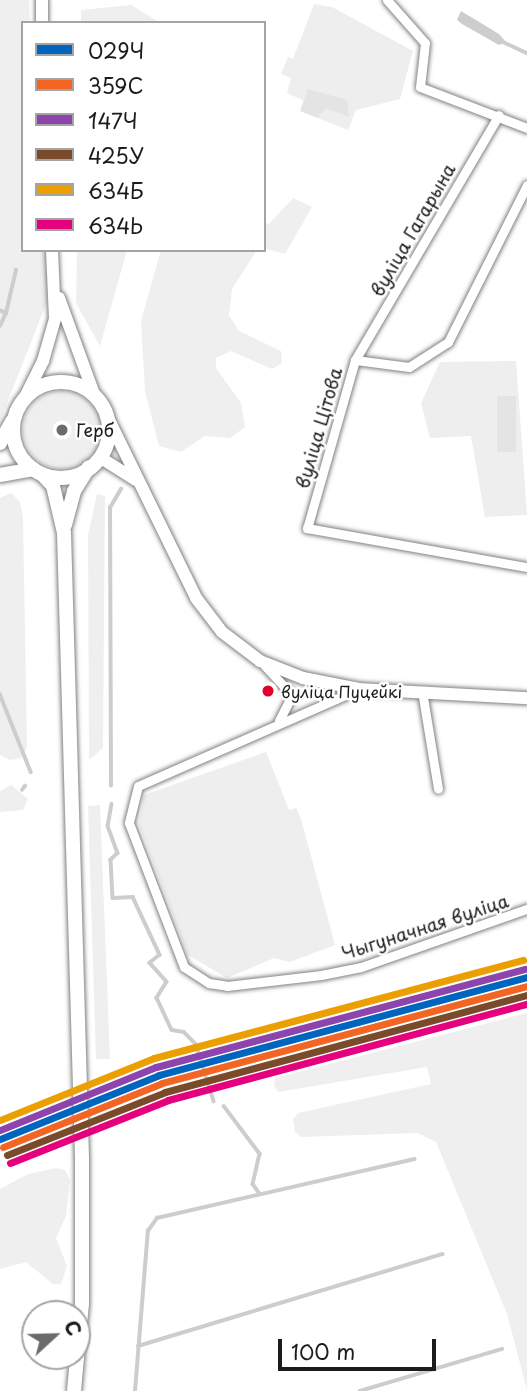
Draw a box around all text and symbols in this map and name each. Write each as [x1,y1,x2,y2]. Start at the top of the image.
legend [21,21,266,252]
text: 029Ч [88,34,144,66]
text: 359С [88,69,144,101]
text: 147Ч [88,104,138,136]
text: 425У [88,139,144,171]
street label: вуліца Гагарына [366,160,460,300]
text: 634Б [88,174,144,206]
text: 634Ь [88,209,143,241]
street label: вуліца Цітова [291,365,347,491]
place label: Герб [76,419,114,441]
marker: Герб [54,422,70,438]
place label: вуліца Пуцейкі [281,681,402,701]
marker: вуліца Пуцейкі [261,684,275,698]
street label: Чыгуначная вуліца [338,890,512,964]
north arrow [21,1300,91,1370]
text: С [58,1316,89,1340]
scale bar [282,1324,440,1368]
text: 100 m [291,1335,355,1367]

